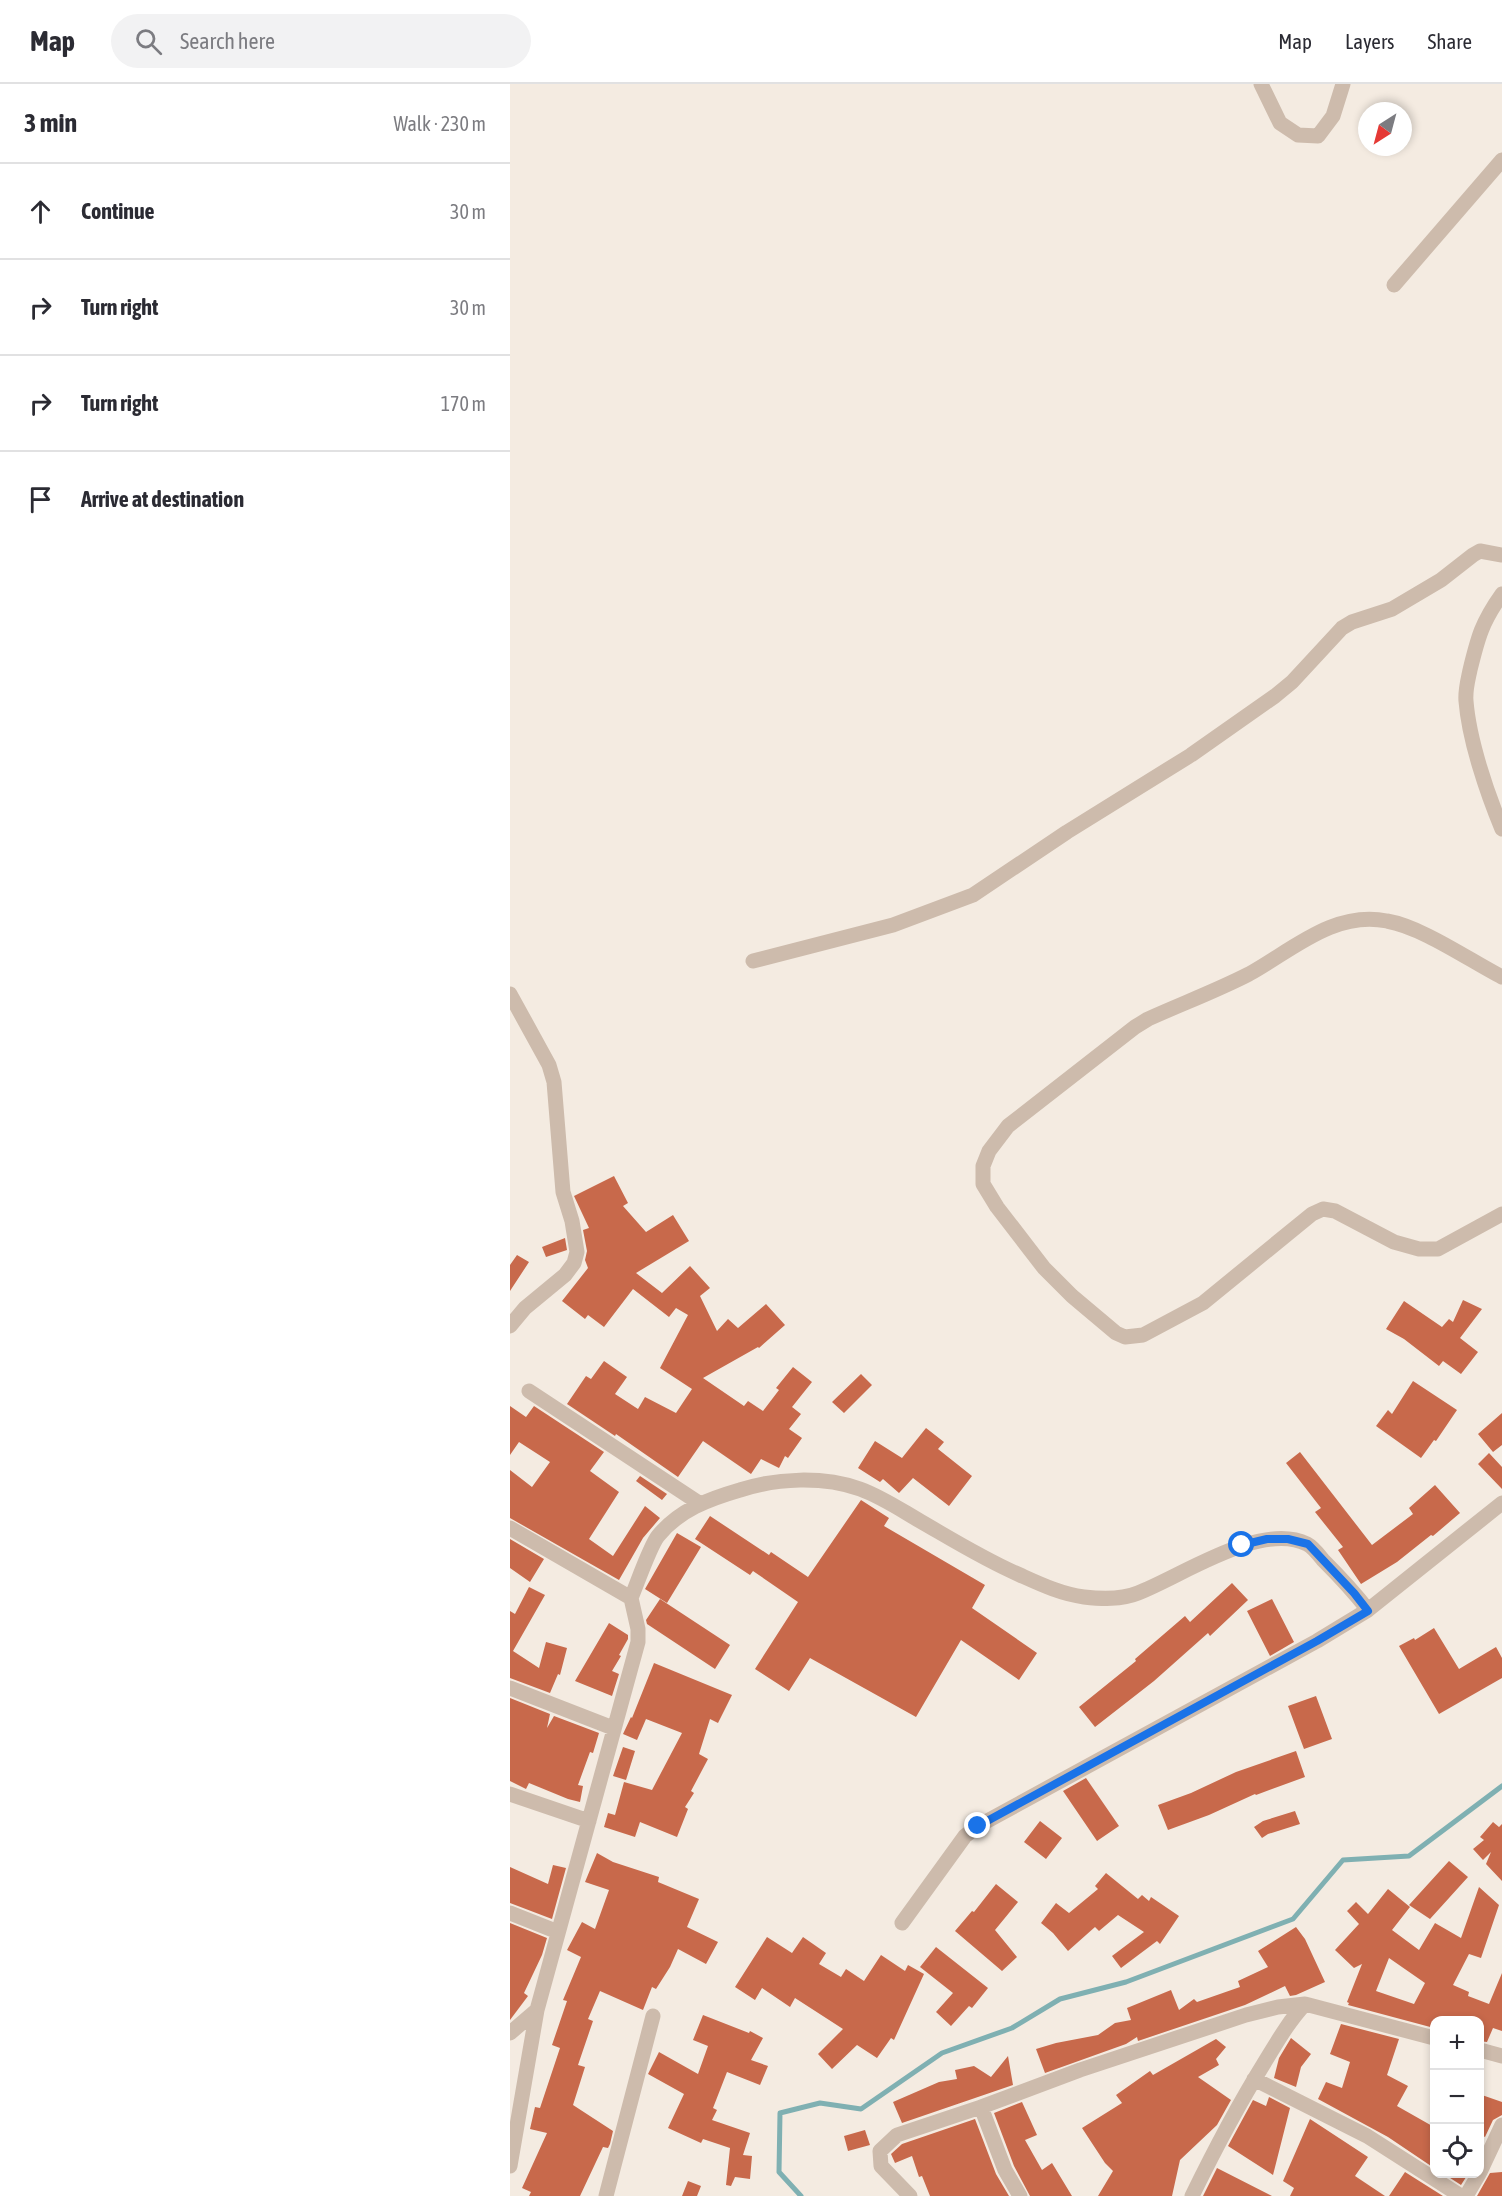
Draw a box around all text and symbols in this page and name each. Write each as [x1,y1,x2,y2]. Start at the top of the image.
search box [111,14,531,68]
text: Map [30,25,75,57]
icon: search [132,25,165,58]
text: Search here [180,28,275,54]
text: Map [1278,29,1312,53]
text: Layers [1345,29,1395,53]
text: Share [1428,29,1472,53]
north arrow [1358,102,1412,156]
text: 3 min [24,108,77,138]
text: Walk · 230 m [394,112,486,135]
icon: ahead [24,195,57,228]
text: Continue [81,198,155,224]
text: 30 m [450,200,486,223]
icon: right [24,291,57,324]
text: Turn right [81,294,158,320]
text: 30 m [450,296,486,319]
icon: right [24,387,57,420]
text: Turn right [81,390,158,416]
text: 170 m [441,392,486,415]
icon: arrive [24,483,57,516]
text: Arrive at destination [81,486,244,512]
route start [1228,1531,1254,1557]
route end [964,1812,990,1838]
map controls [1430,2016,1484,2178]
button: + [1430,2016,1484,2070]
button: − [1430,2070,1484,2124]
button: locate [1430,2124,1484,2178]

